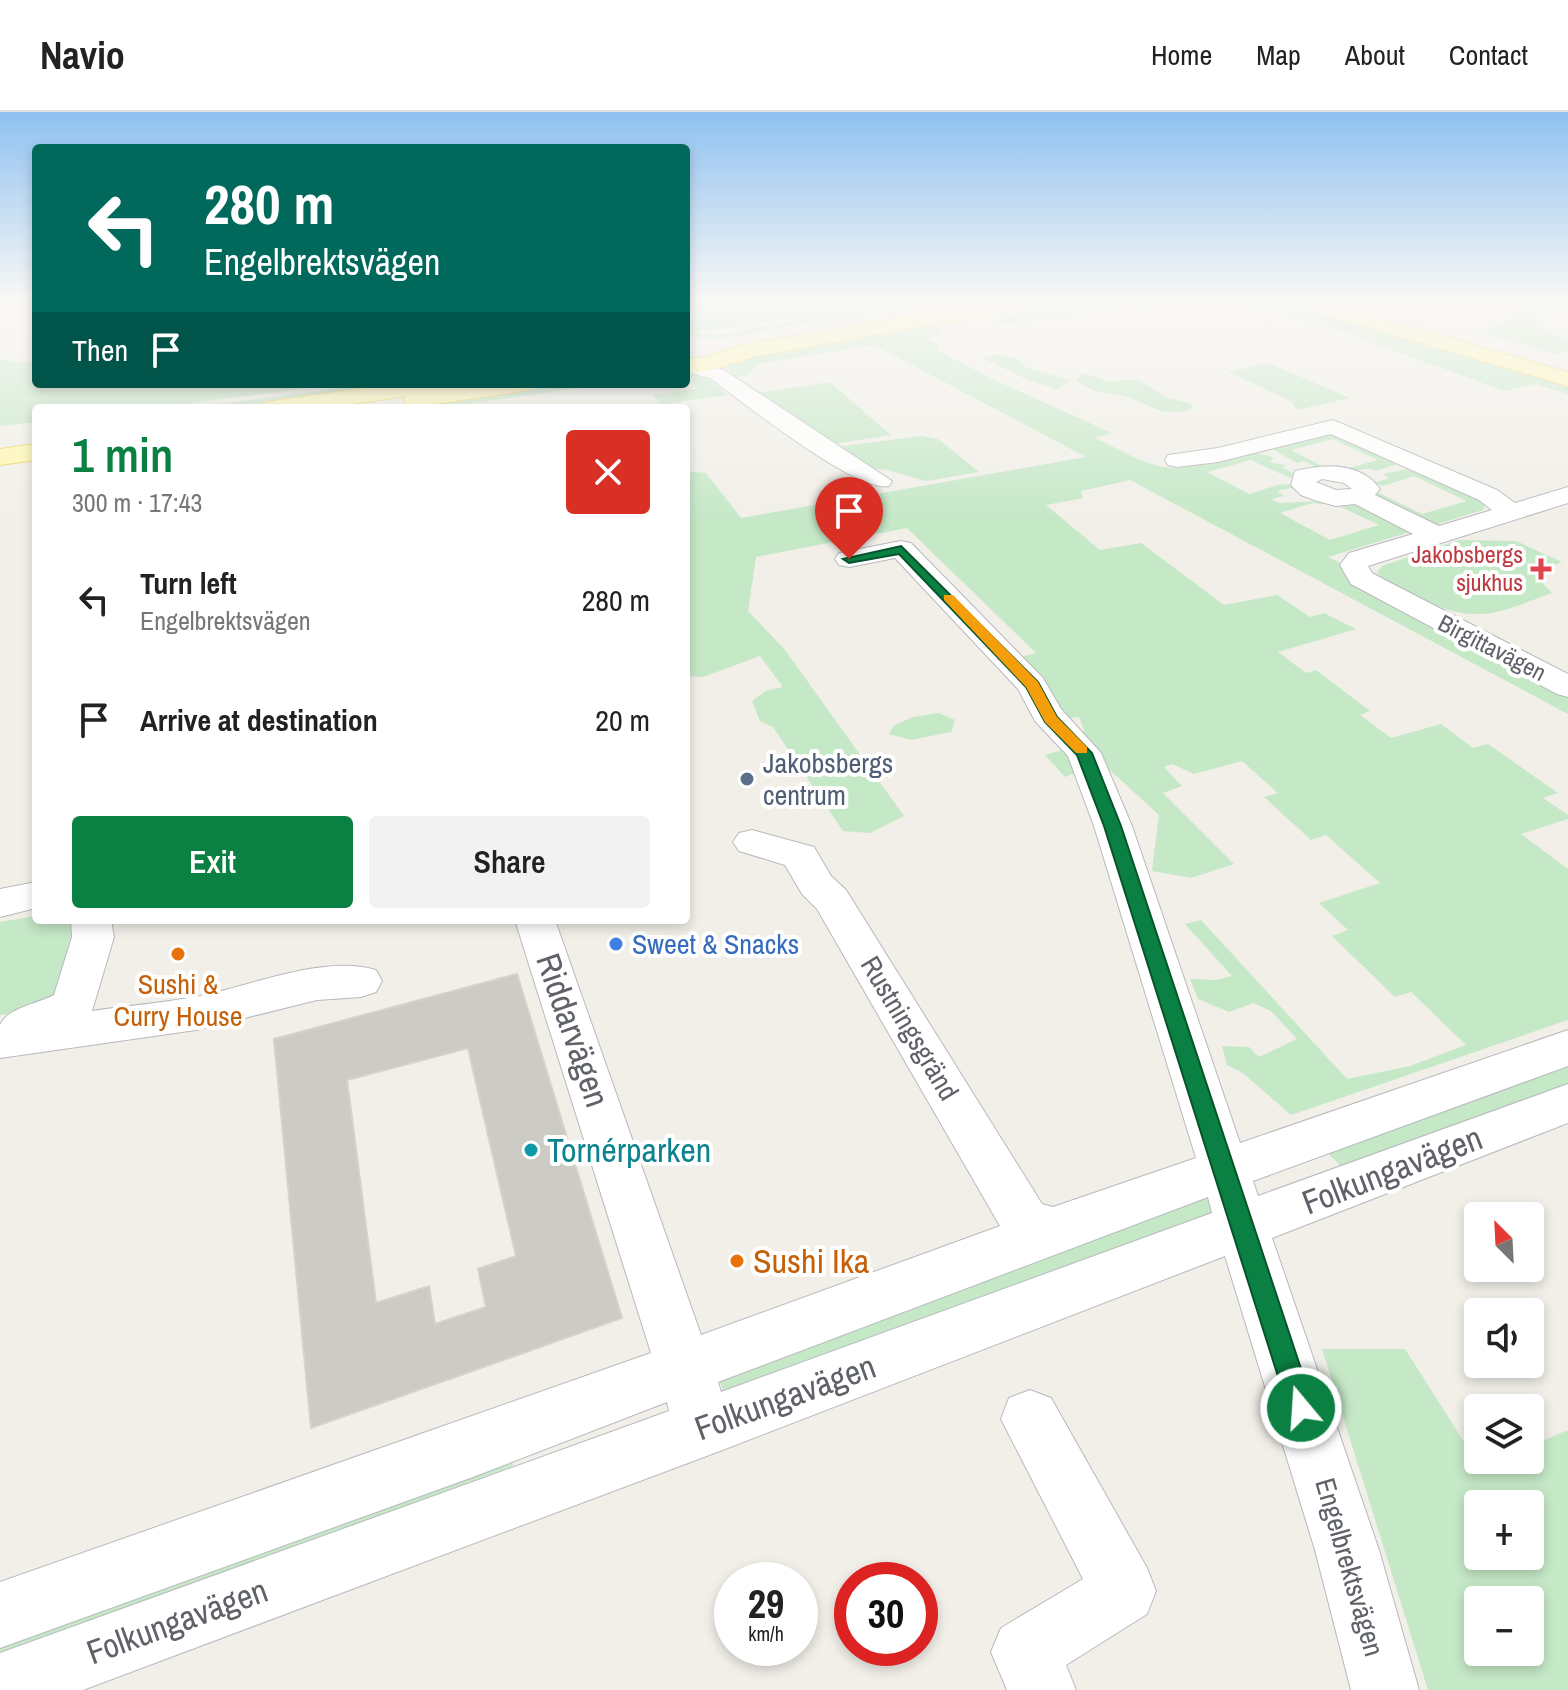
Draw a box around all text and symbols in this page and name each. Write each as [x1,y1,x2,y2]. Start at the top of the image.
text: Navio [40,30,125,81]
text: Home [1151,36,1212,74]
text: Map [1256,36,1301,74]
text: About [1345,36,1405,74]
text: Contact [1449,36,1528,74]
text: 280 m [204,166,334,241]
icon: left [72,176,176,280]
text: Engelbrektsvägen [204,238,440,286]
icon: arrive [144,328,188,372]
text: Then [72,330,128,370]
text: 1 min [72,422,173,487]
button: close [566,430,650,514]
pin [815,477,883,559]
text: 300 m · 17:43 [72,485,202,520]
icon: arrive [827,489,871,533]
place label: Jakobsbergs sjukhus [1411,538,1523,598]
marker: Jakobsbergs sjukhus [1530,558,1552,580]
text: Turn left [140,563,237,603]
icon: left [72,578,116,622]
text: 280 m [582,580,650,620]
text: Engelbrektsvägen [140,603,311,638]
street label: Birgittavägen [1433,606,1552,688]
icon: arrive [72,698,116,742]
text: Arrive at destination [140,700,378,740]
text: 20 m [595,700,650,740]
place label: Jakobsbergs centrum [763,744,893,814]
marker: Jakobsbergs centrum [738,770,756,788]
button: Exit [72,816,353,908]
button: Share [369,816,650,908]
place label: Sweet & Snacks [632,925,799,963]
marker: Sweet & Snacks [607,935,625,953]
marker: Sushi & Curry House [169,945,187,963]
street label: Riddarvägen [525,947,621,1113]
street label: Rustningsgränd [852,949,968,1107]
place label: Sushi & Curry House [114,965,242,1035]
street label: Folkungavägen [1295,1115,1489,1225]
place label: Tornérparken [547,1127,711,1173]
marker: Tornérparken [522,1141,540,1159]
north arrow [1464,1202,1544,1282]
map controls [1464,1202,1544,1666]
place label: Sushi Ika [753,1238,870,1284]
marker: Sushi Ika [728,1252,746,1270]
button: sound [1464,1298,1544,1378]
street label: Folkungavägen [688,1343,882,1451]
position arrow [1259,1366,1343,1450]
button: layers [1464,1394,1544,1474]
street label: Engelbrektsvägen [1306,1473,1394,1661]
button: + [1464,1490,1544,1570]
speed limit sign: 30 [834,1562,938,1666]
street label: Folkungavägen [80,1567,274,1675]
text: 29 [748,1577,784,1630]
button: − [1464,1586,1544,1666]
text: km/h [748,1620,784,1647]

